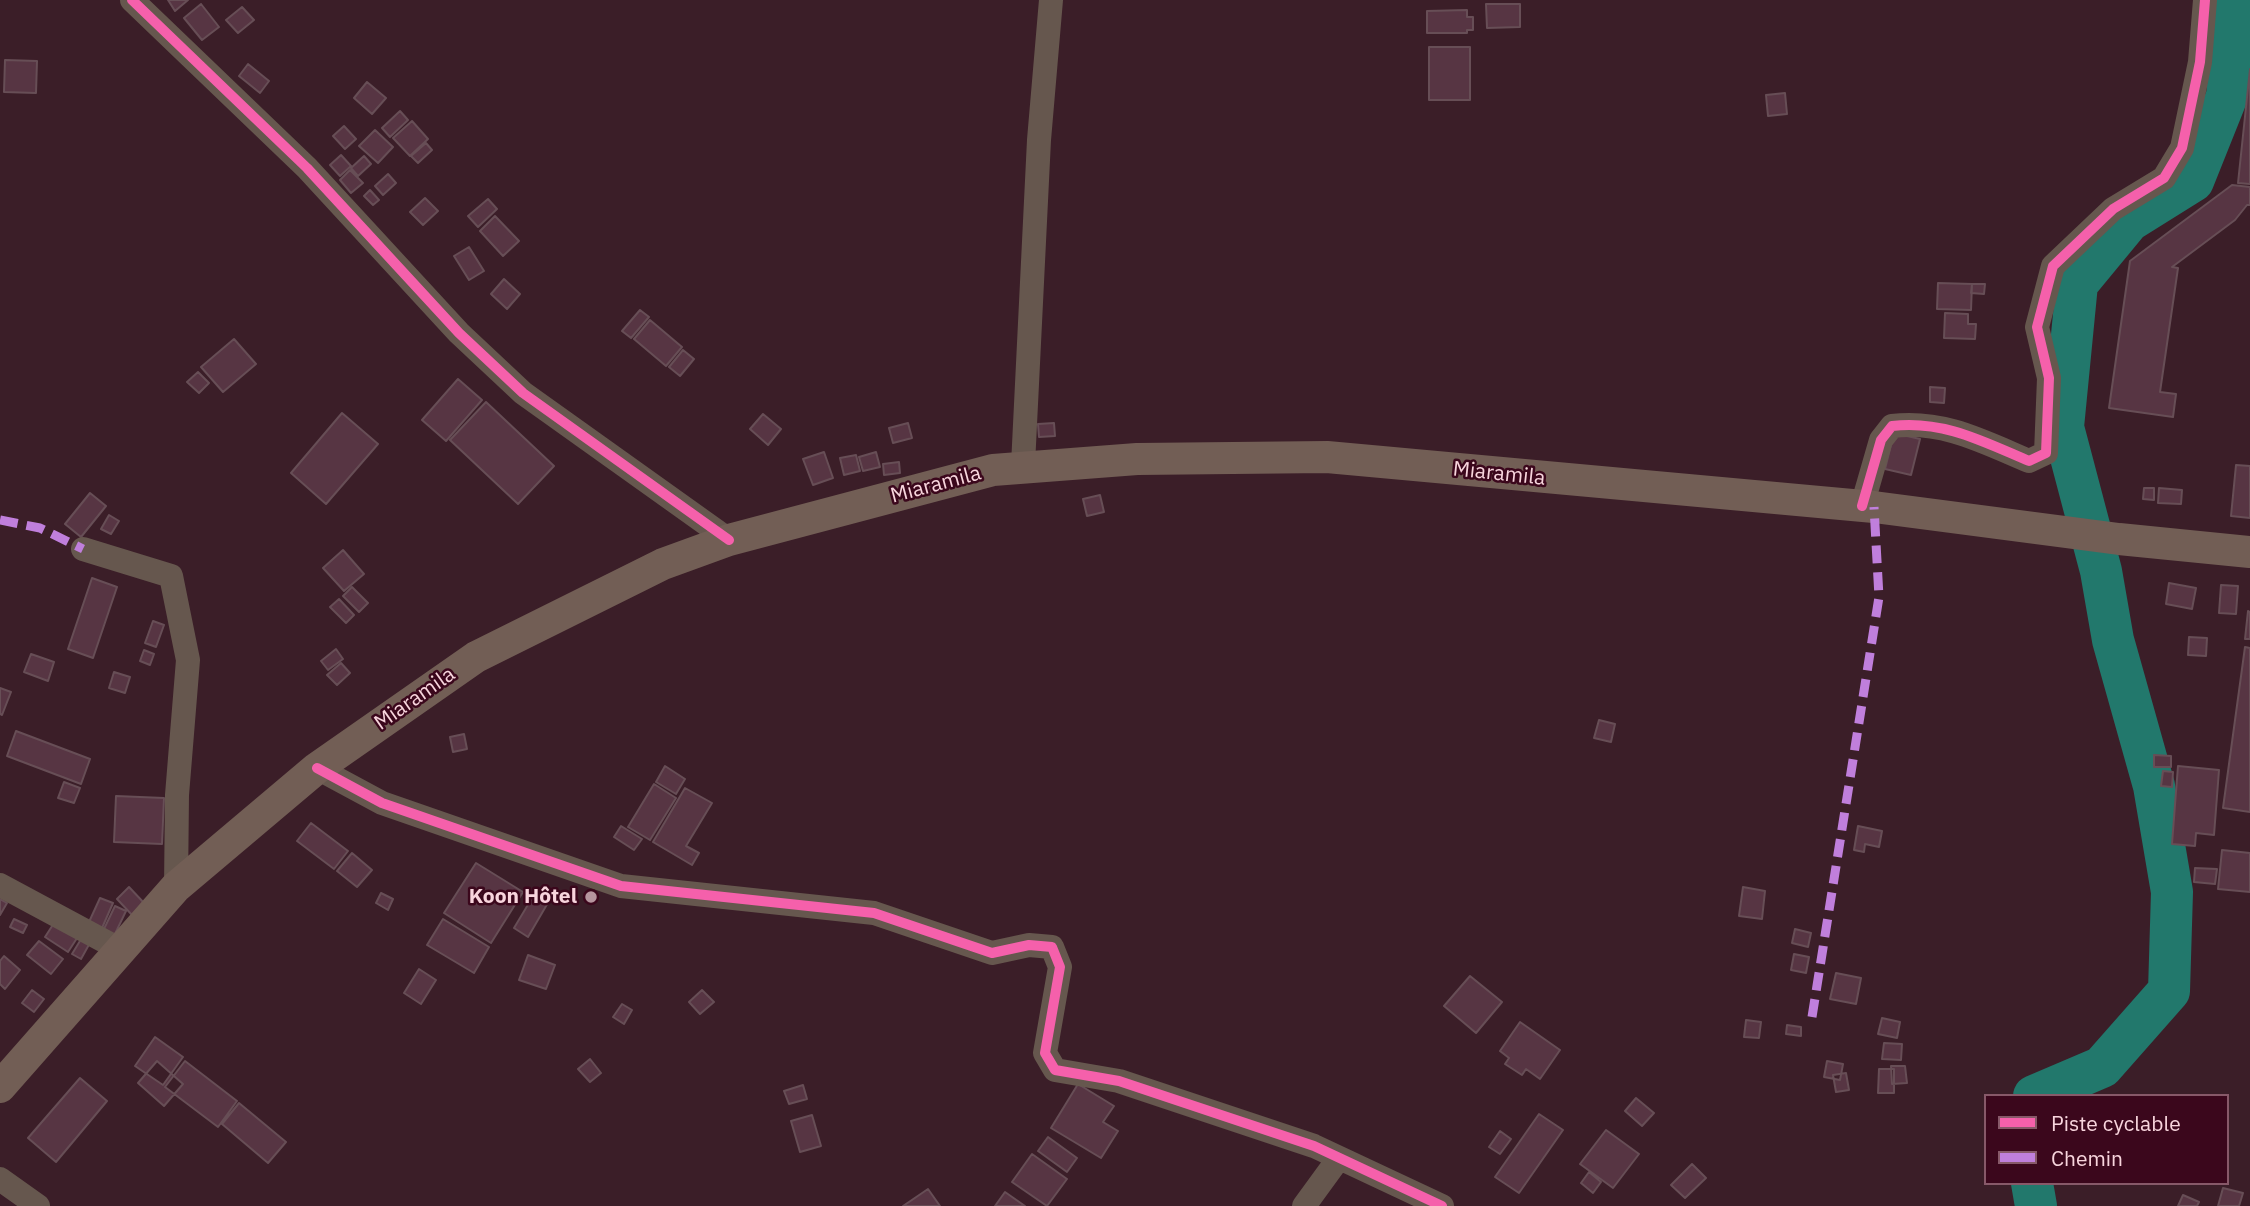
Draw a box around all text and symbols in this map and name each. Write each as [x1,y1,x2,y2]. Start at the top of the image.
street label: Miaramila [1452,457,1546,491]
street label: Miaramila [888,461,984,509]
street label: Miaramila [370,662,460,736]
place label: Koon Hôtel [469,884,577,910]
marker: Koon Hôtel [583,889,599,905]
legend [1984,1094,2229,1185]
text: Piste cyclable [2051,1109,2181,1137]
text: Chemin [2051,1144,2123,1172]

